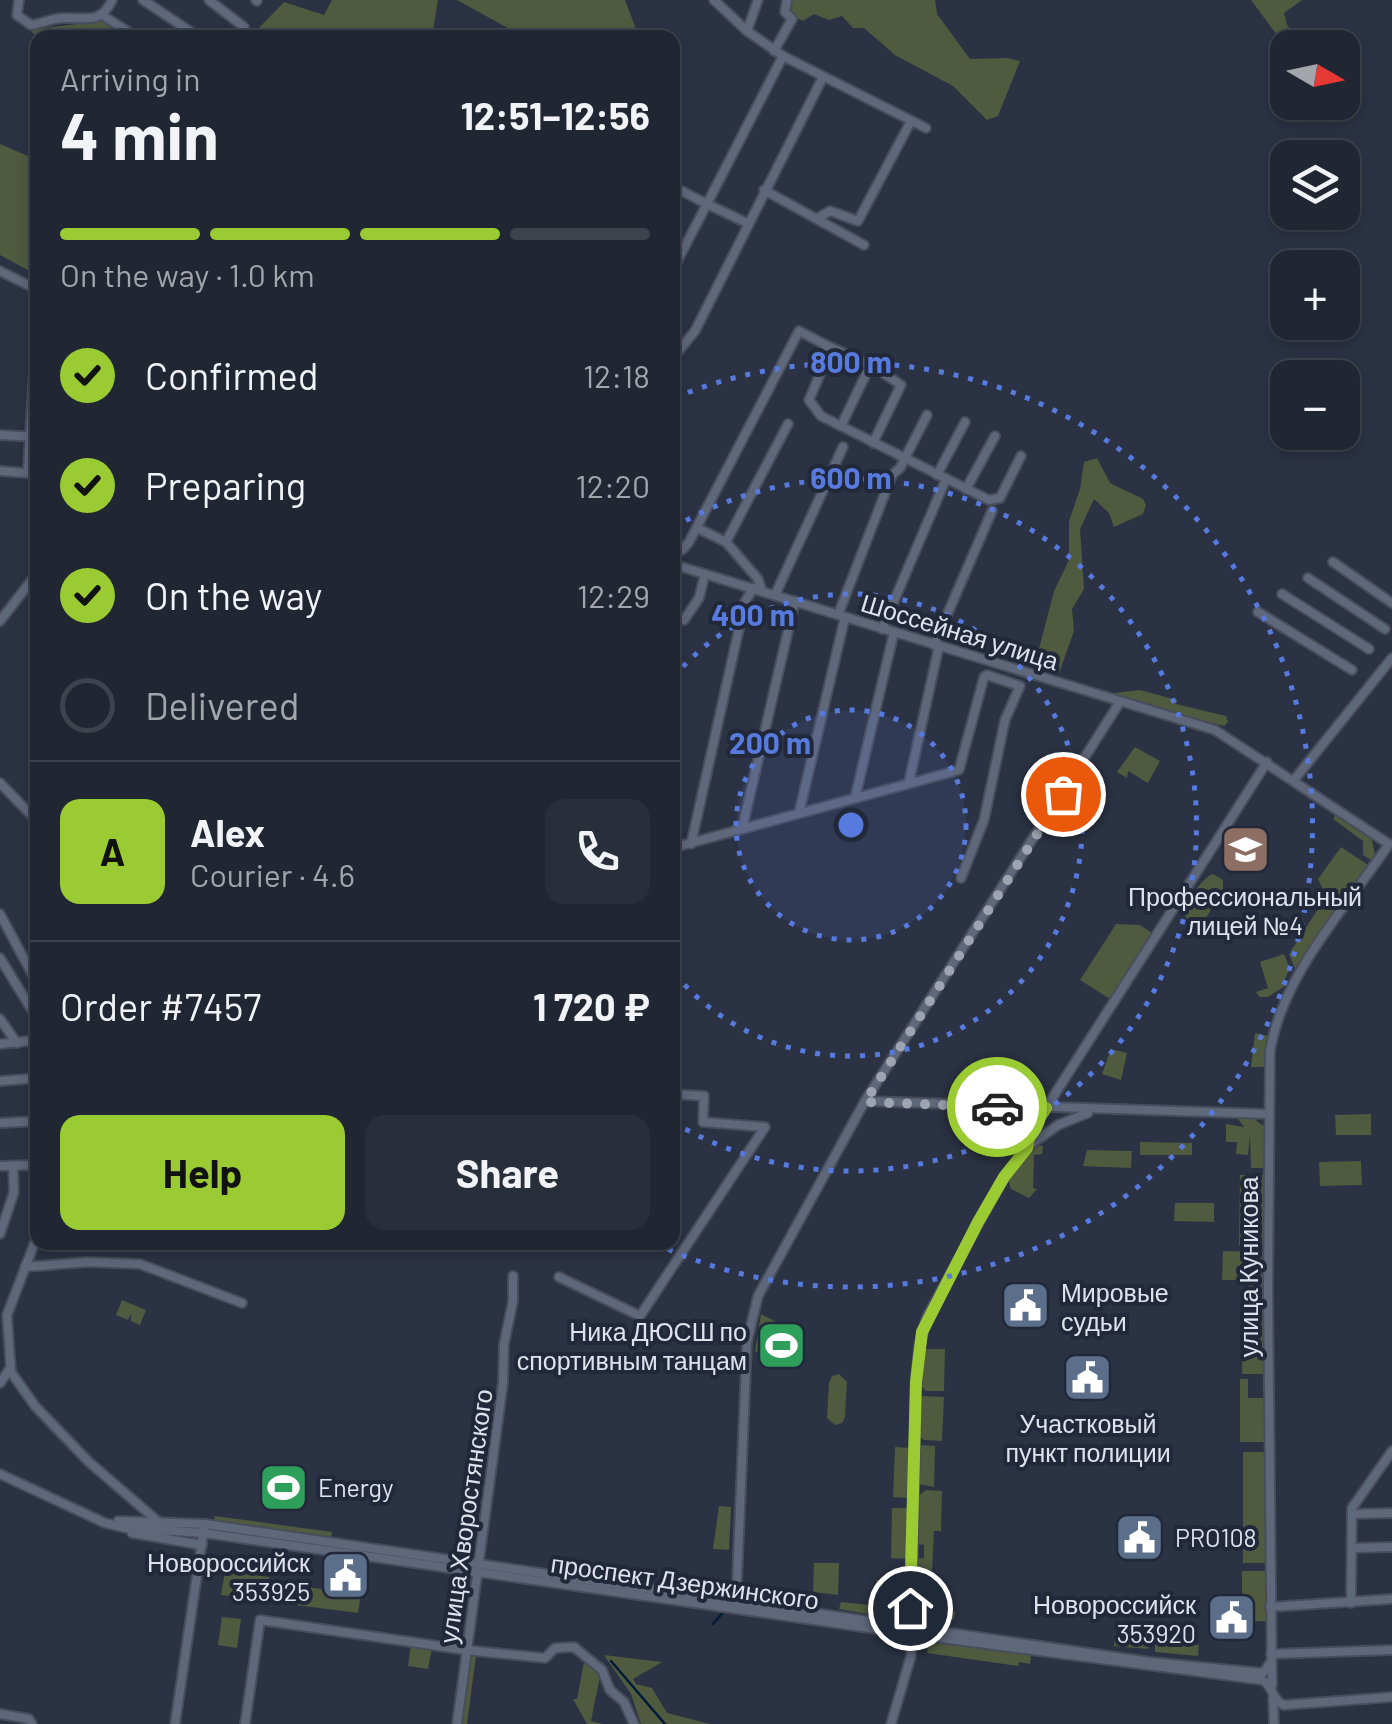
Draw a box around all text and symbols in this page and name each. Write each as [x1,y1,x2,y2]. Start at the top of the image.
north arrow [1270,30,1360,120]
map controls [1270,30,1360,450]
text: Arriving in [60,59,200,97]
text: 12:51–12:56 [460,92,650,138]
text: 4 min [60,95,219,173]
button: layers [1270,140,1360,230]
button: + [1270,250,1360,340]
text: On the way · 1.0 km [60,255,315,293]
text: 800 m [810,343,892,379]
icon: check [60,348,115,403]
text: Confirmed [145,352,318,398]
text: 12:18 [583,356,650,394]
button: − [1270,360,1360,450]
icon: check [60,458,115,513]
text: 600 m [810,459,892,495]
text: Preparing [145,462,306,508]
text: 12:20 [576,466,650,504]
icon: check [60,568,115,623]
text: On the way [145,572,322,618]
text: 12:29 [577,576,650,614]
street label: Шоссейная улица [858,587,1062,675]
text: 400 m [711,596,795,632]
text: Delivered [145,682,299,728]
text: 200 m [729,724,811,760]
pin [1021,752,1106,837]
icon: bag [1036,767,1091,822]
button: phone [545,799,650,904]
centre of rings [833,807,869,843]
text: Alex [190,809,265,855]
school or university icon: Профессиональный лицей №4 [1219,824,1271,876]
text: A [100,828,125,874]
text: Courier · 4.6 [190,855,355,893]
place label: Профессиональный лицей №4 [1128,881,1362,940]
text: Order #7457 [60,983,261,1029]
text: 1 720 ₽ [533,983,650,1029]
courier [947,1057,1047,1157]
icon: car [970,1080,1025,1135]
button: Help [60,1115,345,1230]
button: Share [365,1115,650,1230]
street label: улица Куникова [1233,1177,1263,1357]
place label: Мировые судьи [1061,1277,1169,1336]
public building icon: Мировые судьи [1000,1280,1052,1332]
place label: Ника ДЮСШ по спортивным танцам [517,1316,747,1375]
sports icon: Ника ДЮСШ по спортивным танцам [756,1319,808,1371]
public building icon: Участковый пункт полиции [1062,1351,1114,1403]
street label: улица Хворостянского [432,1387,498,1645]
place label: Участковый пункт полиции [1005,1408,1171,1467]
sports icon: Energy [257,1461,309,1513]
place label: Energy [318,1472,393,1502]
public building icon: PRO108 [1114,1511,1166,1563]
place label: PRO108 [1175,1522,1257,1552]
place label: Новороссийск 353925 [147,1547,311,1606]
street label: проспект Дзержинского [549,1547,821,1615]
public building icon: Новороссийск 353925 [319,1550,371,1602]
pin [868,1566,953,1651]
icon: home [883,1581,938,1636]
place label: Новороссийск 353920 [1033,1589,1197,1648]
public building icon: Новороссийск 353920 [1205,1592,1257,1644]

